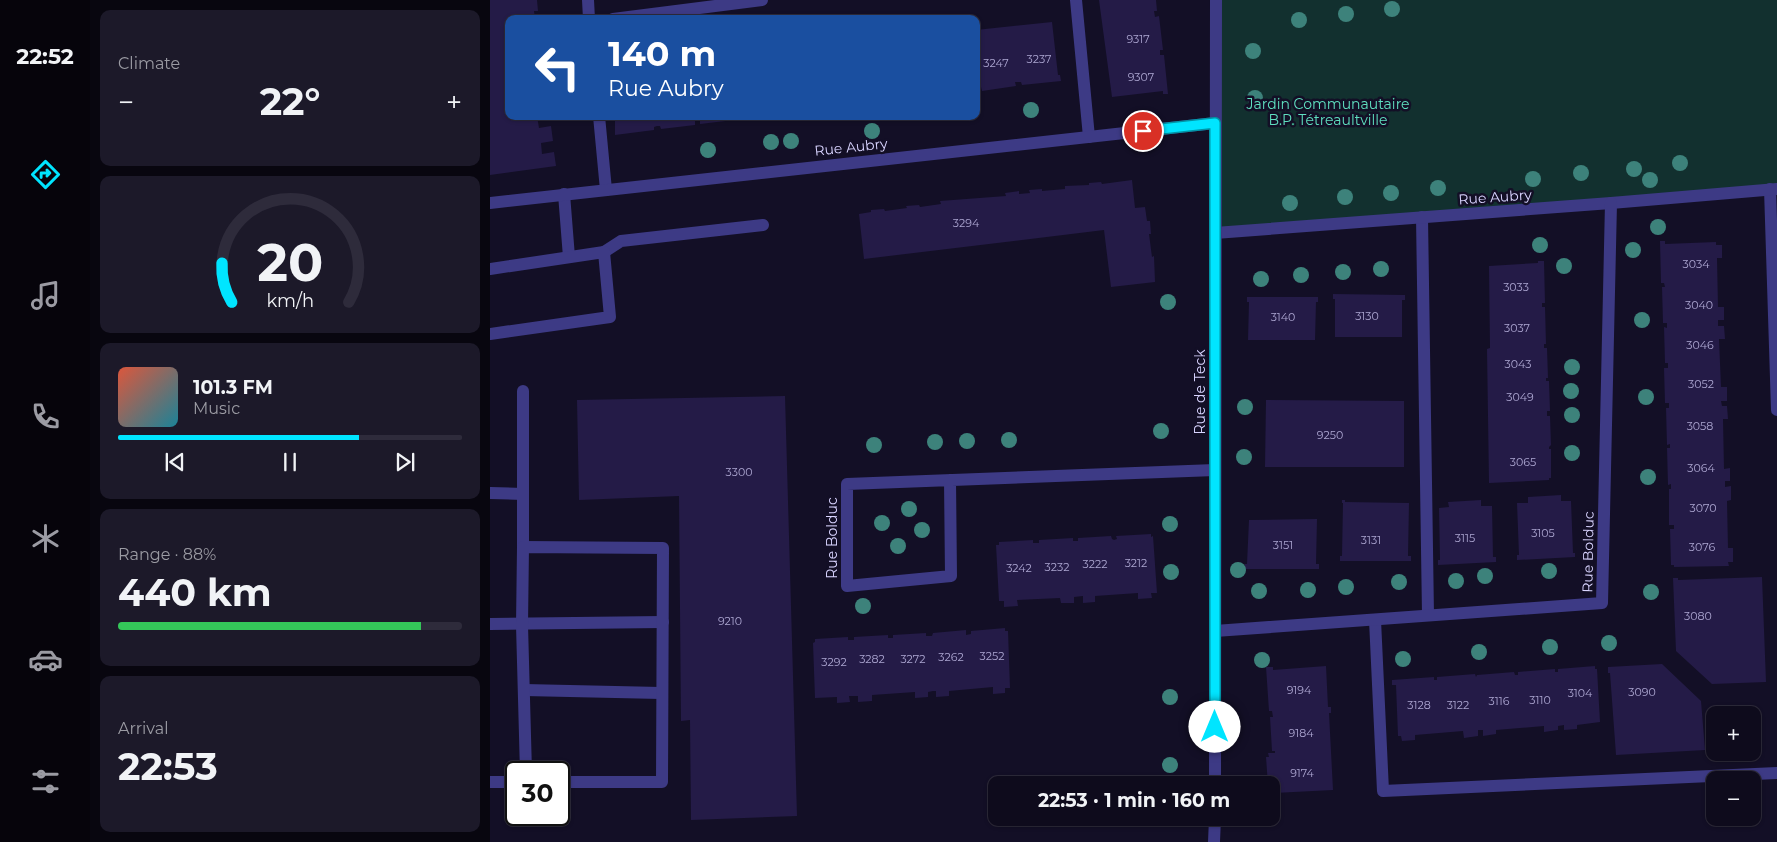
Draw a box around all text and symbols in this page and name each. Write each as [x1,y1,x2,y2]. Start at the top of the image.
text: 140 m [608,32,716,75]
house number: 9317 [1126,32,1150,46]
icon: left [525,35,590,100]
text: 22:52 [16,43,74,70]
house number: 3237 [1027,52,1051,66]
text: Climate [118,54,180,73]
house number: 3247 [983,56,1009,70]
house number: 9307 [1128,70,1154,84]
text: Rue Aubry [608,75,724,102]
text: 22° [260,78,320,125]
text: − [118,85,134,119]
text: + [446,85,462,119]
park label: Jardin Communautaire B.P. Tétreaultville [1245,95,1410,129]
pin [1122,110,1164,152]
icon: arrive [1129,117,1157,145]
street label: Rue Aubry [813,134,889,160]
icon: directions [28,157,63,192]
street label: Rue Aubry [1458,185,1533,209]
house number: 3294 [953,216,980,230]
text: 20 [257,231,323,294]
house number: 3034 [1683,257,1710,271]
icon: music [28,278,63,313]
house number: 3033 [1503,280,1529,294]
text: km/h [266,290,314,311]
house number: 3040 [1685,298,1713,312]
house number: 3130 [1355,309,1379,323]
house number: 3140 [1271,310,1295,324]
house number: 3037 [1504,321,1530,335]
house number: 3046 [1686,338,1714,352]
street label: Rue de Teck [1191,349,1209,435]
house number: 3043 [1505,357,1531,371]
text: 101.3 FM [193,376,273,399]
house number: 3052 [1688,377,1714,391]
house number: 3049 [1506,390,1534,404]
icon: phone [28,399,63,434]
text: Music [193,399,240,418]
house number: 3058 [1687,419,1713,433]
house number: 9250 [1317,428,1343,442]
icon: previous [161,448,189,476]
icon: pause [276,448,304,476]
icon: next [391,448,419,476]
house number: 3065 [1510,455,1536,469]
house number: 3064 [1687,461,1715,475]
house number: 3300 [726,465,752,479]
street label: Rue Bolduc [823,497,841,579]
house number: 3070 [1690,501,1716,515]
street label: Rue Bolduc [1578,511,1598,593]
icon: climate [28,521,63,556]
house number: 3105 [1531,526,1555,540]
house number: 3115 [1455,531,1475,545]
house number: 3131 [1361,533,1381,547]
house number: 3151 [1273,538,1293,552]
house number: 3076 [1689,540,1715,554]
text: Range · 88% [118,545,216,564]
house number: 3212 [1125,556,1147,570]
house number: 3222 [1083,557,1107,571]
house number: 3232 [1045,560,1069,574]
house number: 3242 [1006,561,1032,575]
text: 440 km [118,569,272,616]
house number: 3080 [1684,609,1712,623]
house number: 9210 [718,614,742,628]
icon: car [28,642,63,677]
house number: 3252 [980,649,1004,663]
house number: 3262 [938,650,964,664]
house number: 3282 [859,652,885,666]
house number: 3272 [900,652,926,666]
house number: 3292 [821,655,847,669]
house number: 9194 [1287,683,1312,697]
house number: 3090 [1628,685,1656,699]
house number: 3104 [1568,686,1593,700]
house number: 3110 [1529,693,1551,707]
house number: 3116 [1489,694,1510,708]
house number: 3128 [1407,698,1431,712]
house number: 3122 [1447,698,1469,712]
position arrow [1188,700,1240,752]
map controls [1706,706,1761,826]
button: + [1706,706,1761,761]
text: Arrival [118,719,168,738]
house number: 9184 [1289,726,1314,740]
text: 22:53 [118,743,218,790]
speed limit sign: 30 [505,761,570,826]
icon: filters [28,764,63,799]
house number: 9174 [1290,766,1315,780]
button: − [1706,771,1761,826]
text: 22:53 · 1 min · 160 m [1038,789,1230,812]

